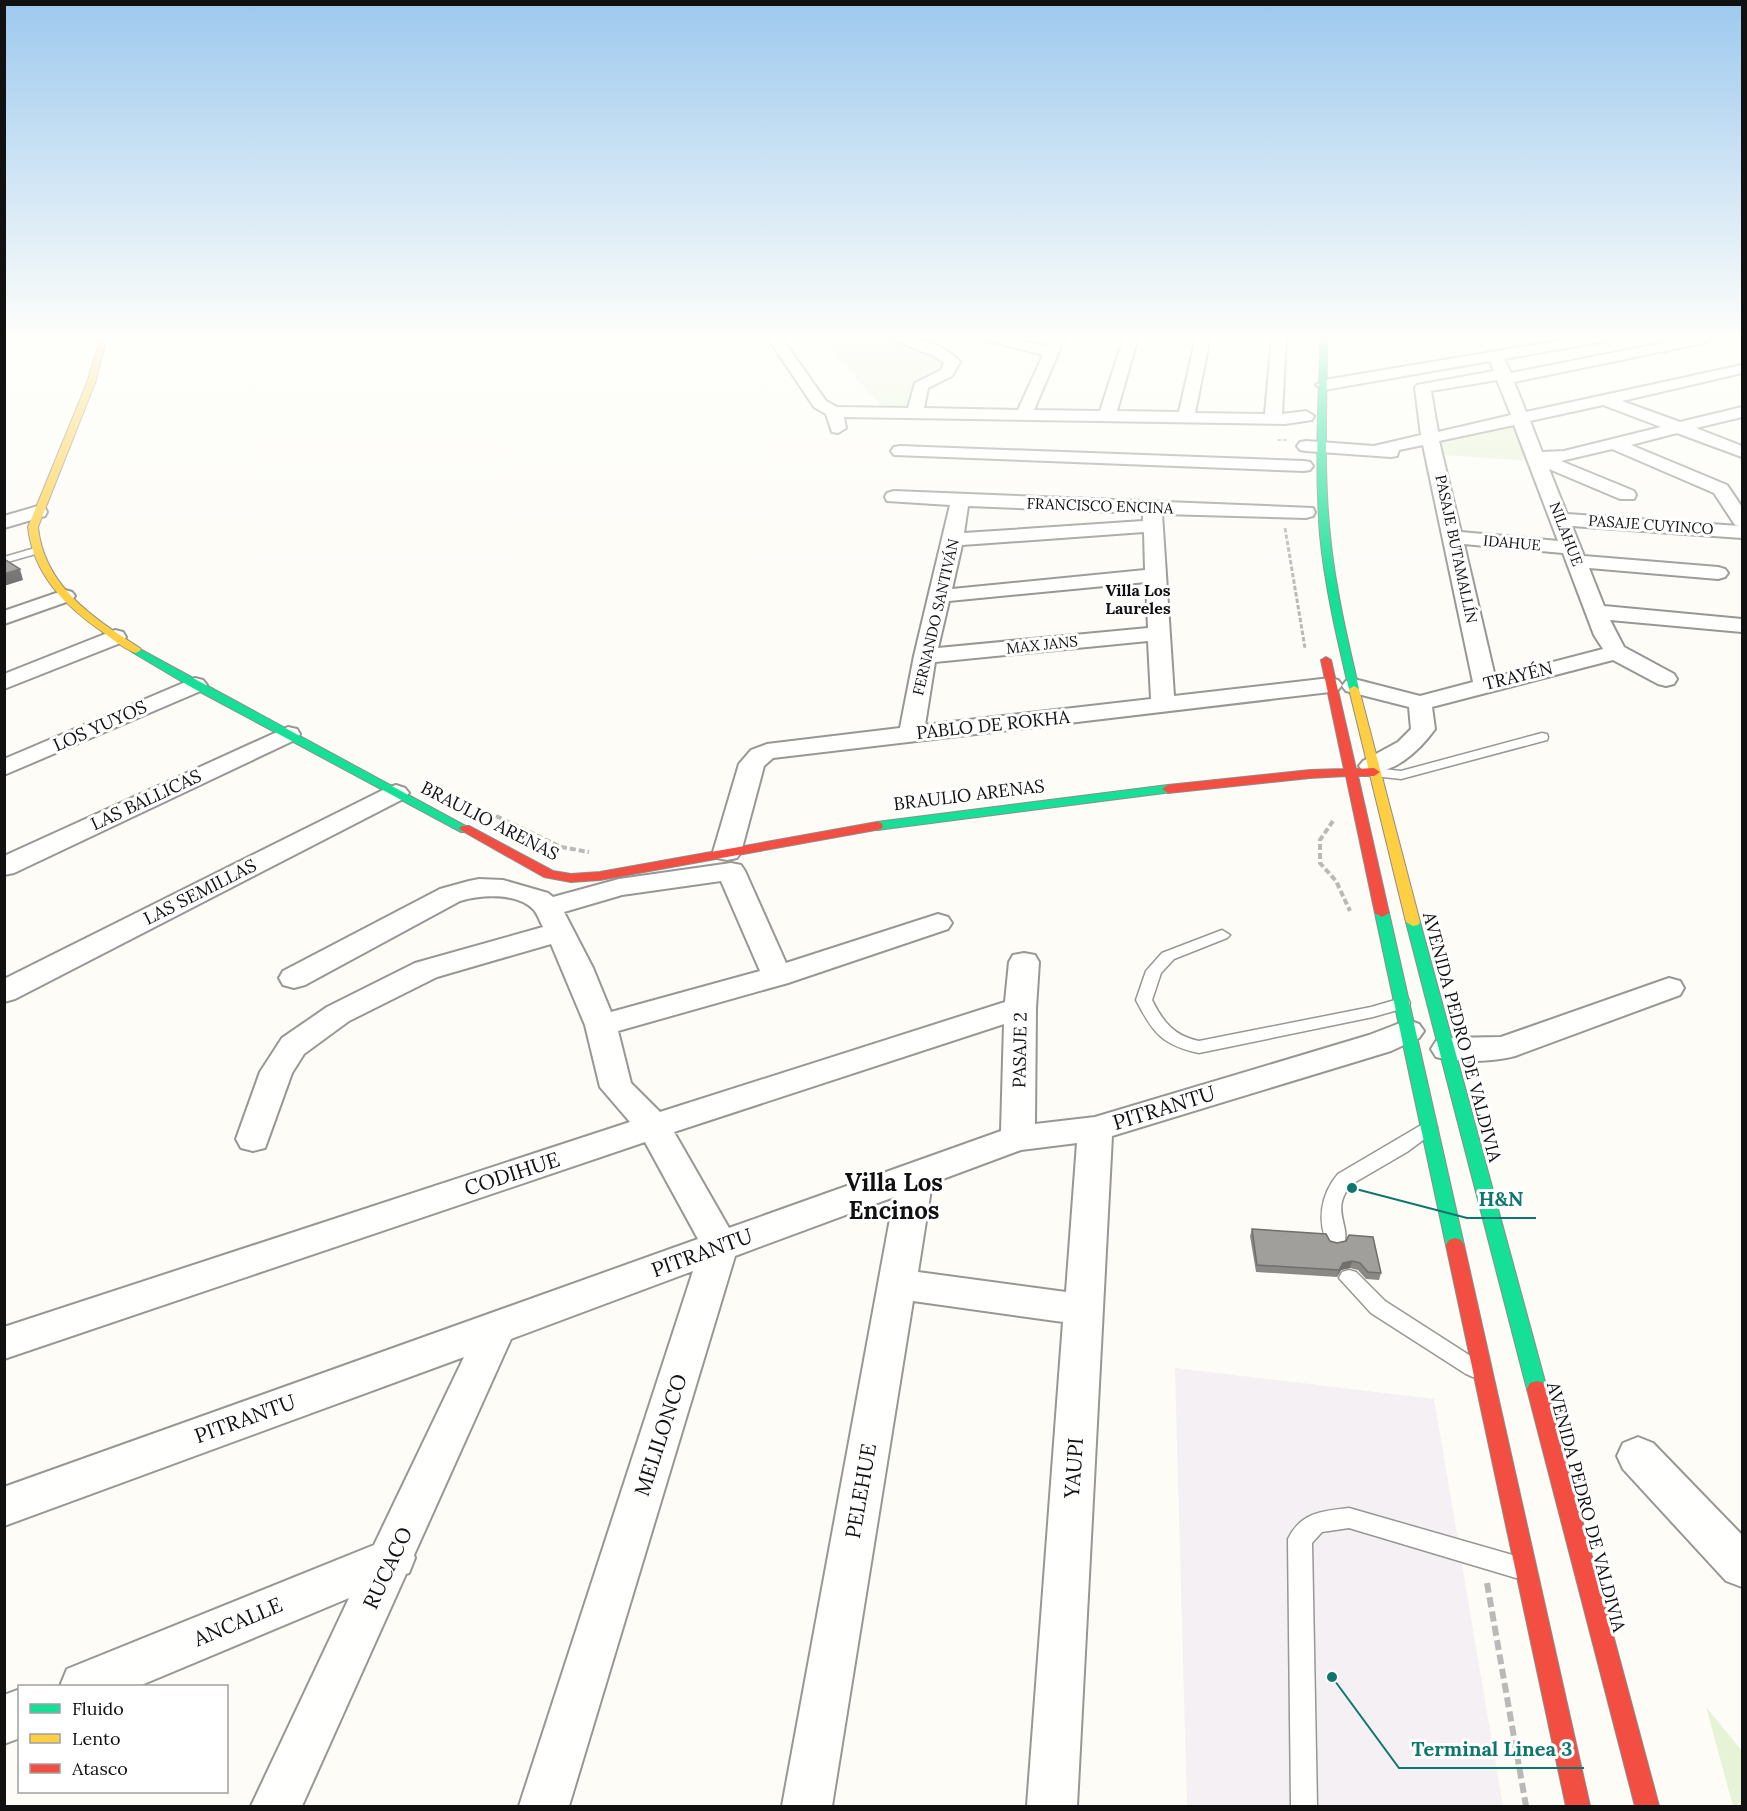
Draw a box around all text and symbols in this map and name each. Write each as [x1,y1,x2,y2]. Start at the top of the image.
street label: PASAJE BUTAMALLÍN [1431,473,1482,625]
street label: FRANCISCO ENCINA [1026,493,1174,518]
street label: NILAHUE [1546,499,1587,569]
street label: PASAJE CUYINCO [1588,511,1714,538]
street label: IDAHUE [1482,531,1542,554]
street label: FERNANDO SANTIVÁN [908,537,963,697]
district label: Villa Los Laureles [1105,580,1171,618]
street label: MAX JANS [1005,631,1079,658]
street label: TRAYÉN [1481,656,1555,695]
street label: LOS YUYOS [50,695,150,756]
street label: PABLO DE ROKHA [915,705,1071,744]
street label: LAS BALLICAS [87,764,205,835]
street label: BRAULIO ARENAS [892,774,1046,815]
street label: BRAULIO ARENAS [417,776,563,865]
street label: LAS SEMILLAS [140,853,260,930]
street label: AVENIDA PEDRO DE VALDIVIA [1418,908,1507,1165]
street label: PASAJE 2 [1007,1012,1032,1088]
street label: PITRANTU [1109,1079,1219,1136]
street label: CODIHUE [461,1145,563,1202]
district label: Villa Los Encinos [845,1167,943,1226]
callout: H&N [1467,1180,1536,1218]
text: H&N [1479,1186,1524,1211]
street label: PITRANTU [648,1222,756,1283]
street label: MELILONCO [628,1370,693,1499]
street label: AVENIDA PEDRO DE VALDIVIA [1542,1378,1631,1635]
street label: PITRANTU [191,1388,299,1449]
street label: YAUPI [1058,1437,1089,1500]
street label: PELEHUE [839,1441,882,1541]
street label: RUCACO [357,1522,418,1613]
street label: ANCALLE [188,1591,286,1653]
legend [18,1685,228,1793]
text: Fluido [72,1697,124,1720]
text: Lento [72,1727,120,1750]
callout: Terminal Linea 3 [1399,1730,1584,1768]
text: Terminal Linea 3 [1411,1736,1573,1761]
text: Atasco [71,1757,128,1780]

